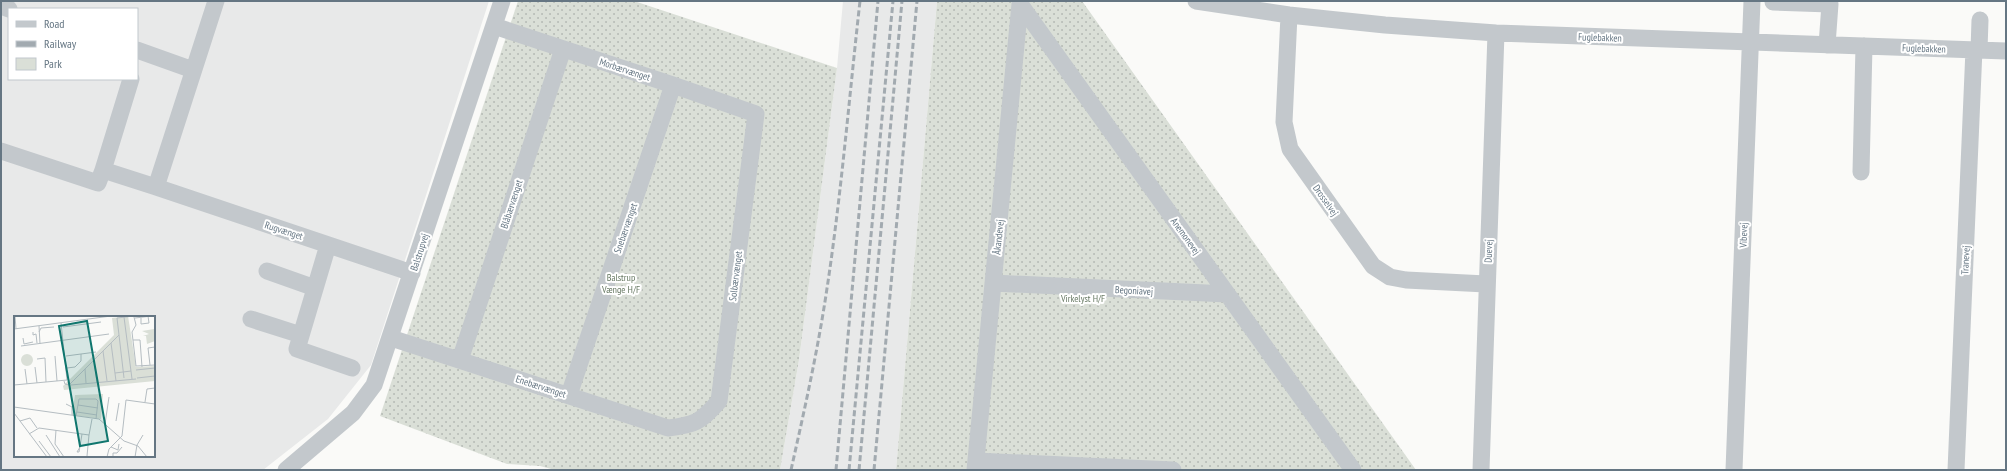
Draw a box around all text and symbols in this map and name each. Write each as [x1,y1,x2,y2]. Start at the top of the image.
legend [8,8,138,80]
text: Road [44,16,64,31]
street label: Fuglebakken [1578,30,1622,45]
text: Railway [44,36,77,51]
street label: Fuglebakken [1902,41,1946,56]
street label: Morbærvænget [598,55,652,84]
text: Park [44,56,62,71]
street label: Blåbærvænget [498,178,526,230]
street label: Drosselvej [1310,182,1341,219]
street label: Snebærvænget [611,201,640,255]
street label: Anemonevej [1168,215,1203,257]
street label: Rugvænget [263,218,305,243]
street label: Åkandevej [990,219,1007,255]
street label: Vibevej [1737,222,1750,249]
street label: Balstrupvej [407,232,432,273]
street label: Duevej [1482,239,1495,263]
street label: Tranevej [1958,245,1973,275]
street label: Solbærvænget [726,250,745,302]
park label: Balstrup Vænge H/F [601,271,640,296]
street label: Begoniavej [1115,283,1153,298]
park label: Virkelyst H/F [1060,292,1105,305]
inset map [14,316,155,457]
street label: Enebærvænget [514,372,568,401]

